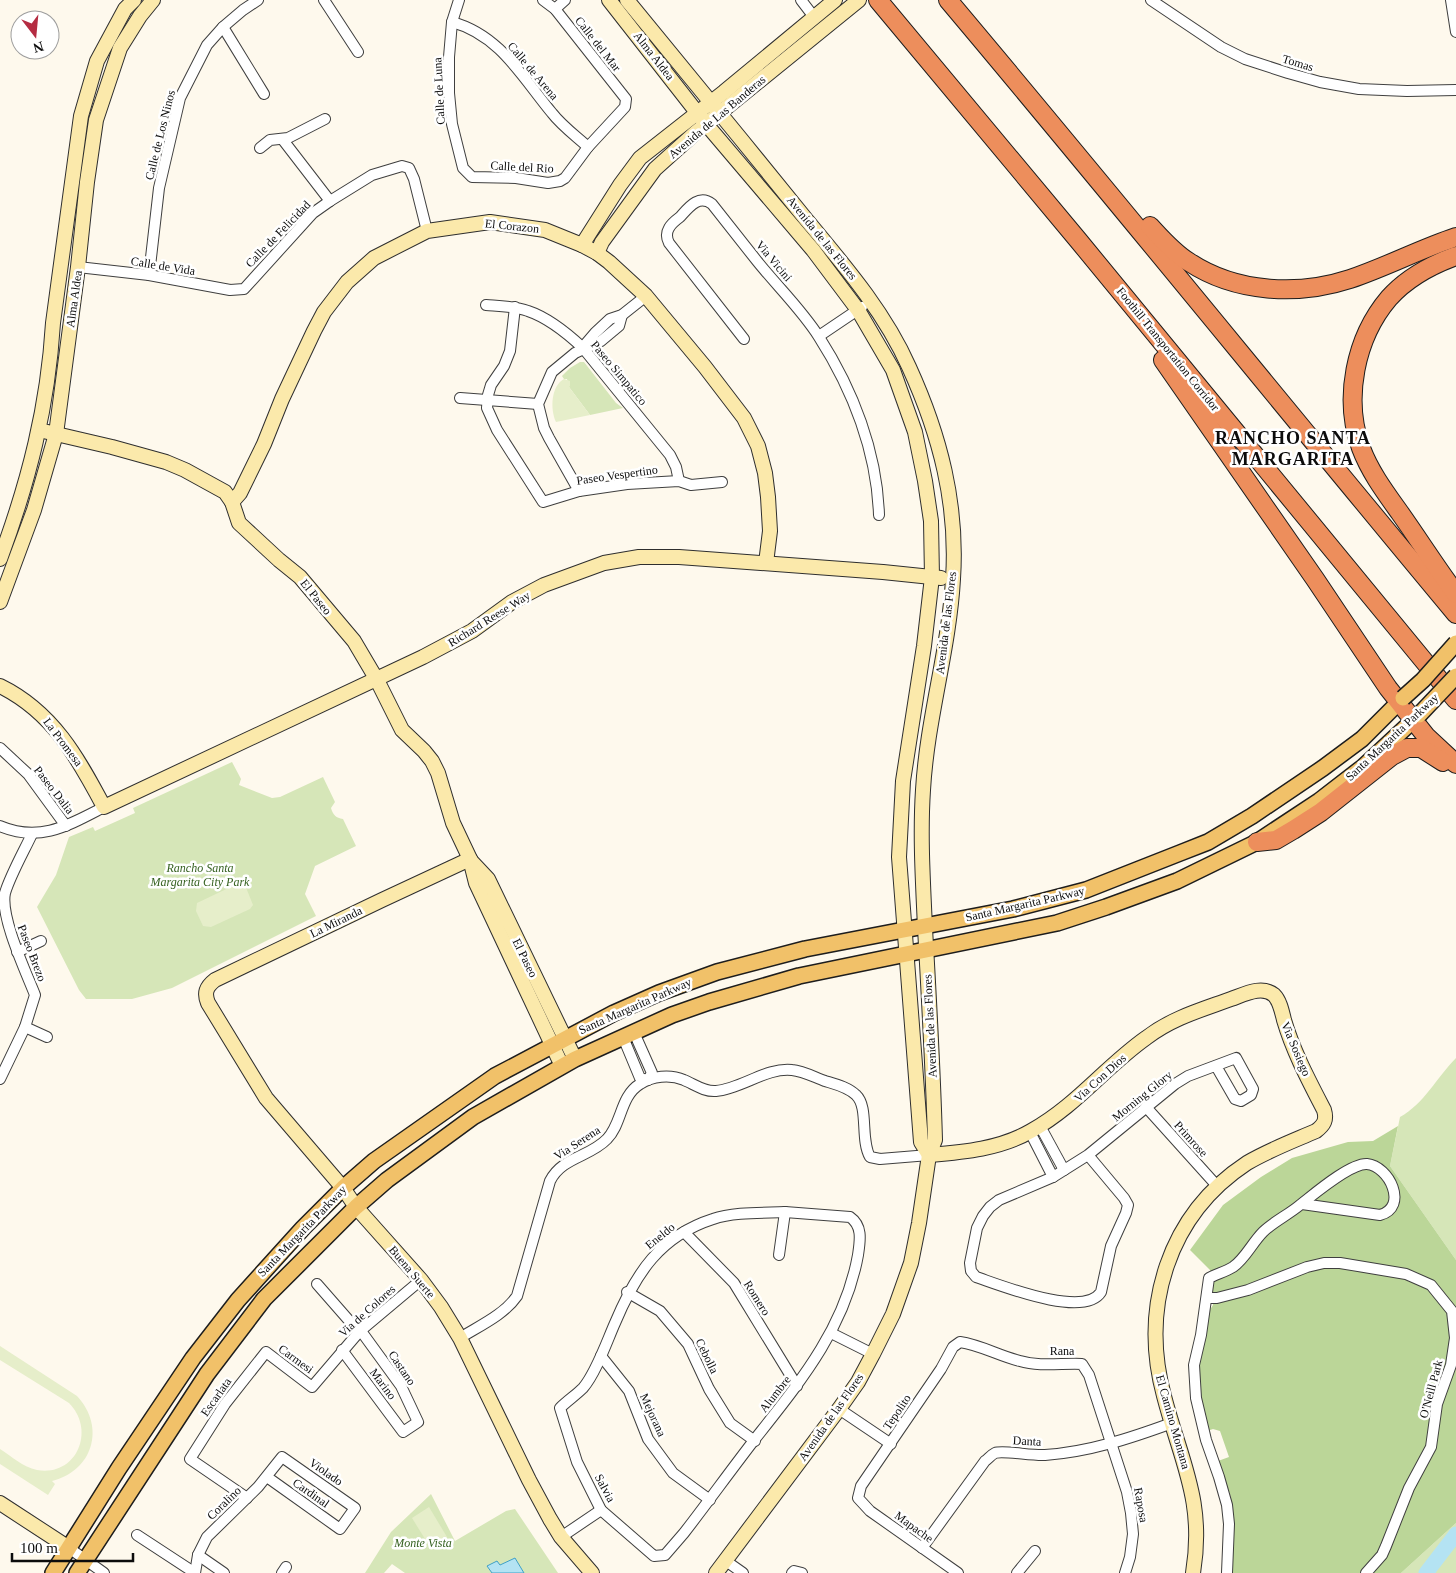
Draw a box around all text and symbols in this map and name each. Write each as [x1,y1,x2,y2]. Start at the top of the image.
north arrow [10,10,60,60]
street label: Calle del Mar [572,14,624,74]
street label: Alma Aldea [631,29,678,84]
text: N [32,38,45,56]
street label: Calle de Arena [505,39,562,103]
street label: Tomas [1281,52,1316,74]
street label: Calle de Luna [430,56,448,125]
street label: Avenida de Las Banderas [666,72,769,162]
street label: Calle de Los Ninos [142,88,178,181]
street label: Calle del Rio [490,158,554,176]
street label: Avenida de las Flores [784,193,860,283]
street label: Calle de Felicidad [243,198,313,270]
street label: El Corazon [484,216,540,236]
street label: Via Vicini [753,238,795,285]
street label: Calle de Vida [130,254,197,278]
street label: Alma Aldea [63,269,85,329]
street label: Foothill Transportation Corridor [1114,284,1222,414]
street label: Paseo Simpatico [588,338,650,408]
district label: RANCHO SANTA MARGARITA [1215,428,1371,469]
street label: Paseo Vespertino [575,462,659,488]
street label: Avenida de las Flores [933,570,959,675]
street label: El Paseo [297,576,335,618]
street label: Richard Reese Way [445,588,533,650]
street label: Santa Margarita Parkway [1343,690,1441,784]
street label: La Promesa [40,715,86,770]
street label: Paseo Dalia [31,763,77,817]
park label: Rancho Santa Margarita City Park [150,861,250,889]
street label: Santa Margarita Parkway [964,883,1086,925]
street label: La Miranda [308,903,365,941]
street label: Paseo Brezo [15,923,49,983]
street label: El Paseo [510,936,540,980]
street label: Avenida de las Flores [920,974,940,1078]
street label: Santa Margarita Parkway [577,975,693,1037]
street label: Via Sosiego [1278,1020,1314,1078]
street label: Via Con Dios [1071,1051,1129,1105]
street label: Morning Glory [1109,1068,1175,1124]
street label: Primrose [1171,1118,1211,1160]
street label: Via Serena [551,1123,603,1163]
street label: Santa Margarita Parkway [255,1182,349,1280]
street label: Eneldo [642,1220,678,1252]
street label: Buena Suerte [386,1243,438,1301]
street label: Romero [741,1278,773,1318]
street label: Via de Colores [336,1282,398,1340]
street label: Cebolla [693,1336,722,1376]
street label: Carmesi [276,1342,317,1377]
street label: Rana [1050,1344,1075,1358]
street label: Castano [385,1348,419,1388]
street label: O'Neill Park [1416,1358,1446,1420]
street label: Marino [367,1366,399,1402]
street label: Avenida de las Flores [796,1370,867,1463]
street label: Alumbre [756,1373,794,1415]
street label: El Camino Montana [1153,1373,1193,1471]
street label: Escarlata [198,1374,235,1419]
street label: Mejorana [637,1391,669,1439]
street label: Tepolito [880,1392,914,1432]
street label: Danta [1012,1433,1042,1449]
street label: Violado [306,1455,346,1489]
street label: Salvia [592,1471,619,1505]
street label: Cardinal [290,1475,332,1511]
street label: Coralino [204,1483,244,1523]
street label: Raposa [1131,1486,1151,1524]
street label: Mapache [892,1508,936,1546]
scale bar [12,1530,134,1562]
park label: Monte Vista [393,1536,452,1550]
text: 100 m [20,1540,58,1556]

